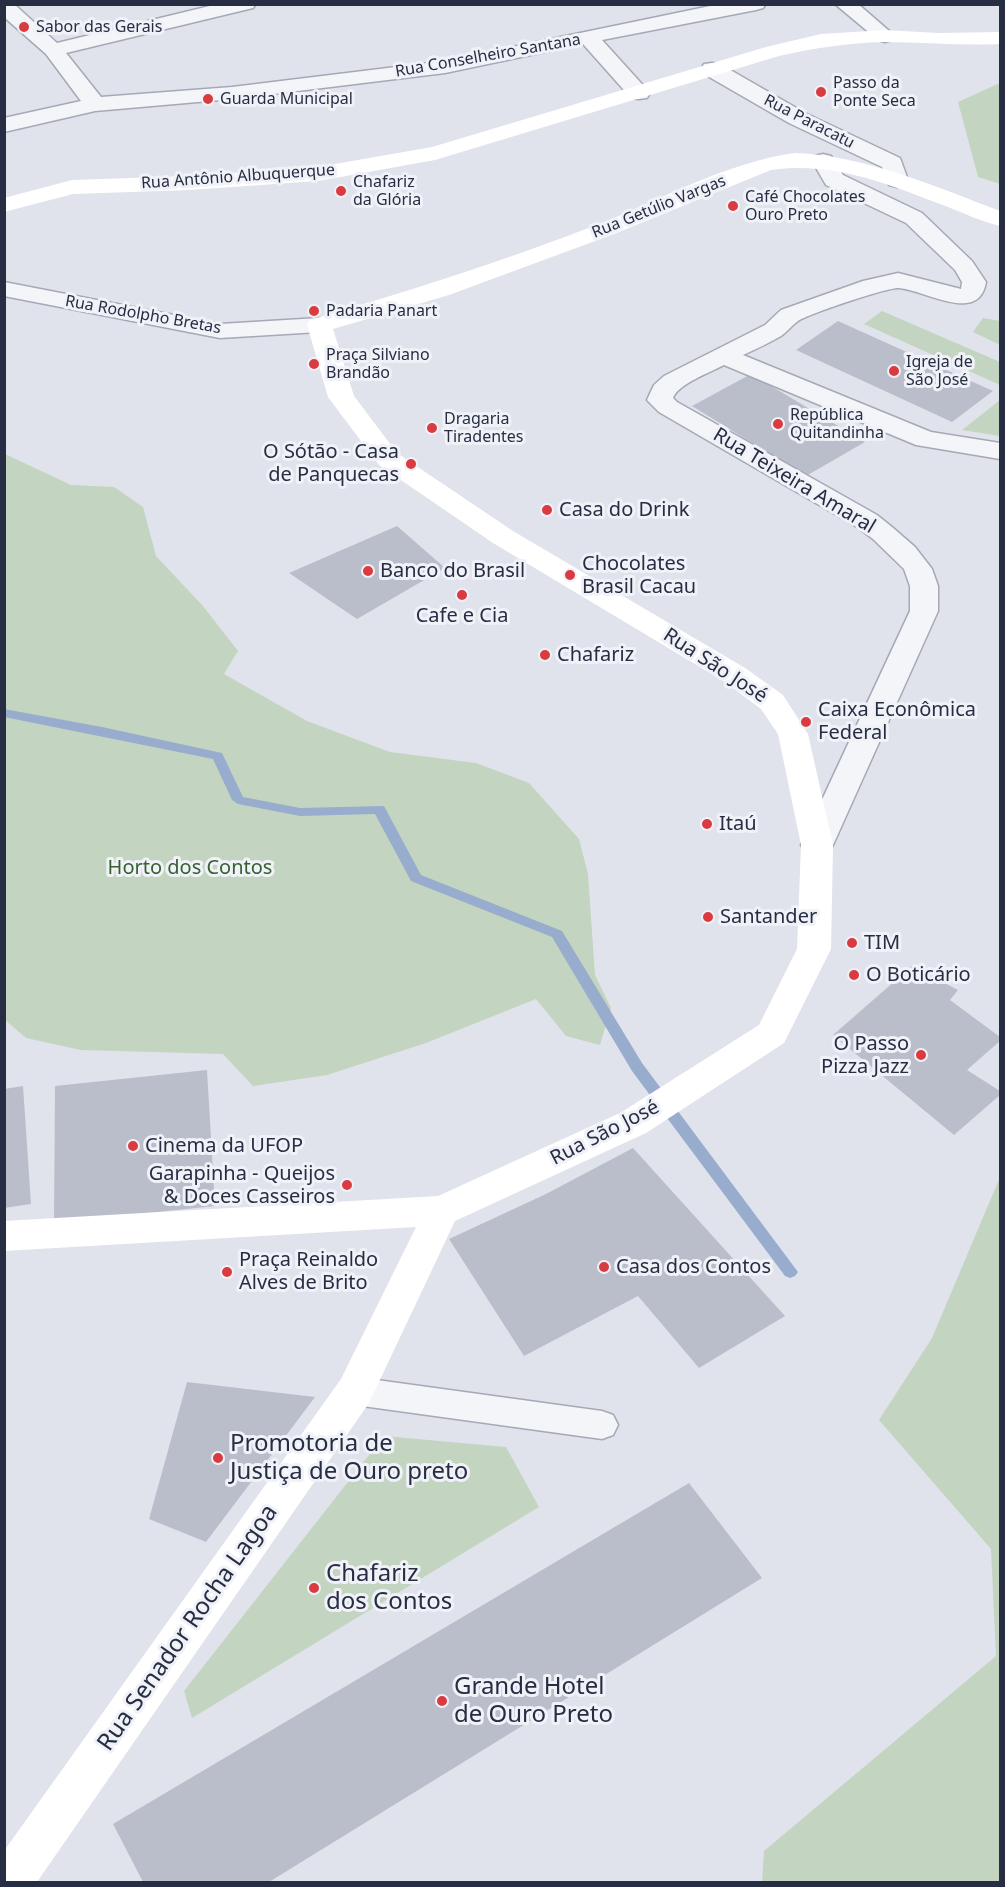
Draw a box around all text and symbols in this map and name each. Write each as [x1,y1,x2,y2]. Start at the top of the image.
place label: Sabor das Gerais [36,17,162,37]
marker: Sabor das Gerais [17,20,31,34]
street label: Rua Conselheiro Santana [394,30,582,82]
place label: Passo da Ponte Seca [833,73,916,111]
marker: Passo da Ponte Seca [814,85,828,99]
place label: Guarda Municipal [220,89,353,109]
street label: Rua Paracatu [760,91,858,153]
marker: Guarda Municipal [201,92,215,106]
street label: Rua Antônio Albuquerque [140,161,336,193]
street label: Rua Getúlio Vargas [589,171,729,243]
place label: Chafariz da Glória [353,172,421,210]
marker: Chafariz da Glória [334,184,348,198]
place label: Café Chocolates Ouro Preto [745,187,865,225]
marker: Café Chocolates Ouro Preto [726,199,740,213]
street label: Rua Rodolpho Bretas [64,292,222,338]
place label: Padaria Panart [326,301,437,321]
marker: Padaria Panart [307,304,321,318]
place label: Praça Silviano Brandão [326,345,430,383]
place label: Igreja de São José [906,352,973,390]
marker: Praça Silviano Brandão [307,357,321,371]
marker: Igreja de São José [887,364,901,378]
place label: República Quitandinha [790,405,884,443]
place label: Dragaria Tiradentes [444,409,524,447]
marker: República Quitandinha [771,417,785,431]
marker: Dragaria Tiradentes [425,421,439,435]
street label: Rua Teixeira Amaral [708,423,880,539]
place label: O Sótão - Casa de Panquecas [263,440,399,487]
marker: O Sótão - Casa de Panquecas [404,457,418,471]
place label: Casa do Drink [559,498,690,522]
marker: Casa do Drink [540,503,554,517]
place label: Chocolates Brasil Cacau [582,552,696,599]
place label: Banco do Brasil [380,559,525,583]
marker: Banco do Brasil [361,564,375,578]
marker: Chocolates Brasil Cacau [563,568,577,582]
marker: Cafe e Cia [455,588,469,602]
place label: Cafe e Cia [416,604,508,628]
street label: Rua São José [659,623,771,709]
place label: Chafariz [557,643,634,667]
marker: Chafariz [538,648,552,662]
place label: Caixa Econômica Federal [818,698,976,745]
marker: Caixa Econômica Federal [799,715,813,729]
place label: Itaú [719,812,757,836]
marker: Itaú [700,817,714,831]
park label: Horto dos Contos [108,856,272,880]
place label: Santander [720,905,817,929]
marker: Santander [701,910,715,924]
place label: TIM [864,931,900,955]
marker: TIM [845,936,859,950]
place label: O Boticário [866,963,971,987]
marker: O Boticário [847,968,861,982]
place label: O Passo Pizza Jazz [821,1032,909,1079]
marker: O Passo Pizza Jazz [914,1048,928,1062]
street label: Rua São José [546,1095,664,1171]
place label: Cinema da UFOP [145,1134,303,1158]
marker: Cinema da UFOP [126,1139,140,1153]
place label: Garapinha - Queijos & Doces Casseiros [149,1162,335,1209]
marker: Garapinha - Queijos & Doces Casseiros [340,1178,354,1192]
place label: Praça Reinaldo Alves de Brito [239,1248,378,1295]
place label: Casa dos Contos [616,1255,771,1279]
marker: Casa dos Contos [597,1260,611,1274]
marker: Praça Reinaldo Alves de Brito [220,1265,234,1279]
place label: Promotoria de Justiça de Ouro preto [230,1430,468,1486]
marker: Promotoria de Justiça de Ouro preto [211,1451,225,1465]
street label: Rua Senador Rocha Lagoa [92,1499,284,1757]
place label: Chafariz dos Contos [326,1560,452,1616]
marker: Chafariz dos Contos [307,1581,321,1595]
place label: Grande Hotel de Ouro Preto [454,1673,613,1729]
marker: Grande Hotel de Ouro Preto [435,1694,449,1708]

